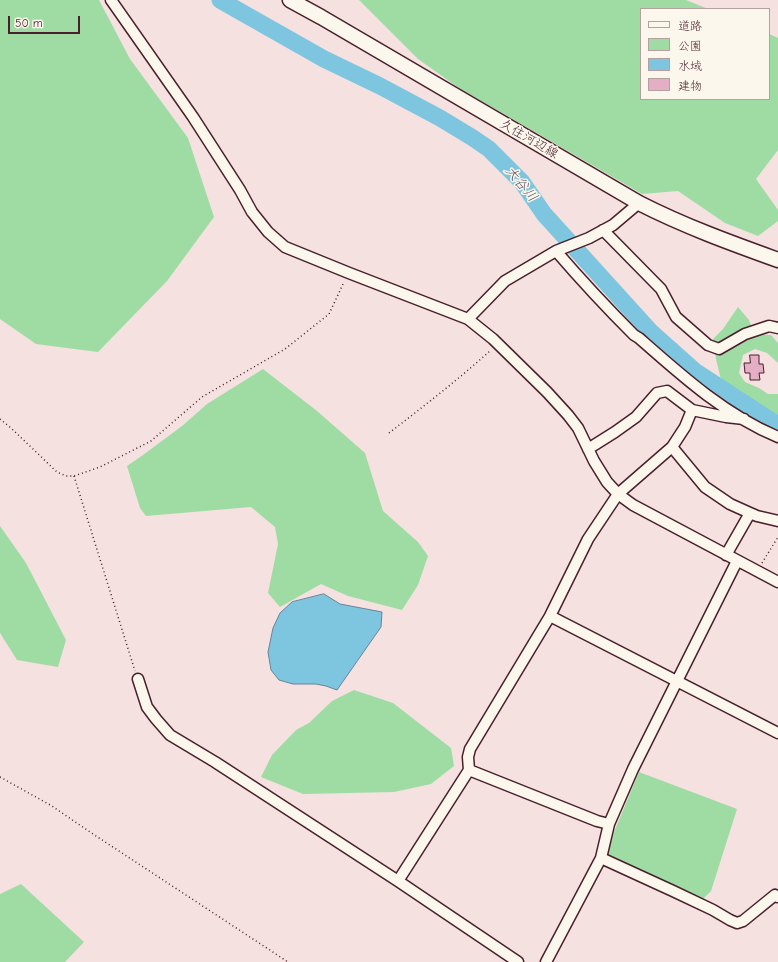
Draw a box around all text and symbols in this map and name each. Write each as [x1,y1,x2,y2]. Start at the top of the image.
scale bar [10,8,82,34]
legend [640,8,770,100]
text: 50 m [15,16,43,30]
text: 道路 [678,19,702,33]
text: 公園 [678,39,702,53]
text: 水域 [678,59,702,73]
text: 建物 [678,79,702,93]
street label: 久住河辺線 [497,116,561,162]
water label: 大谷川 [501,163,541,205]

